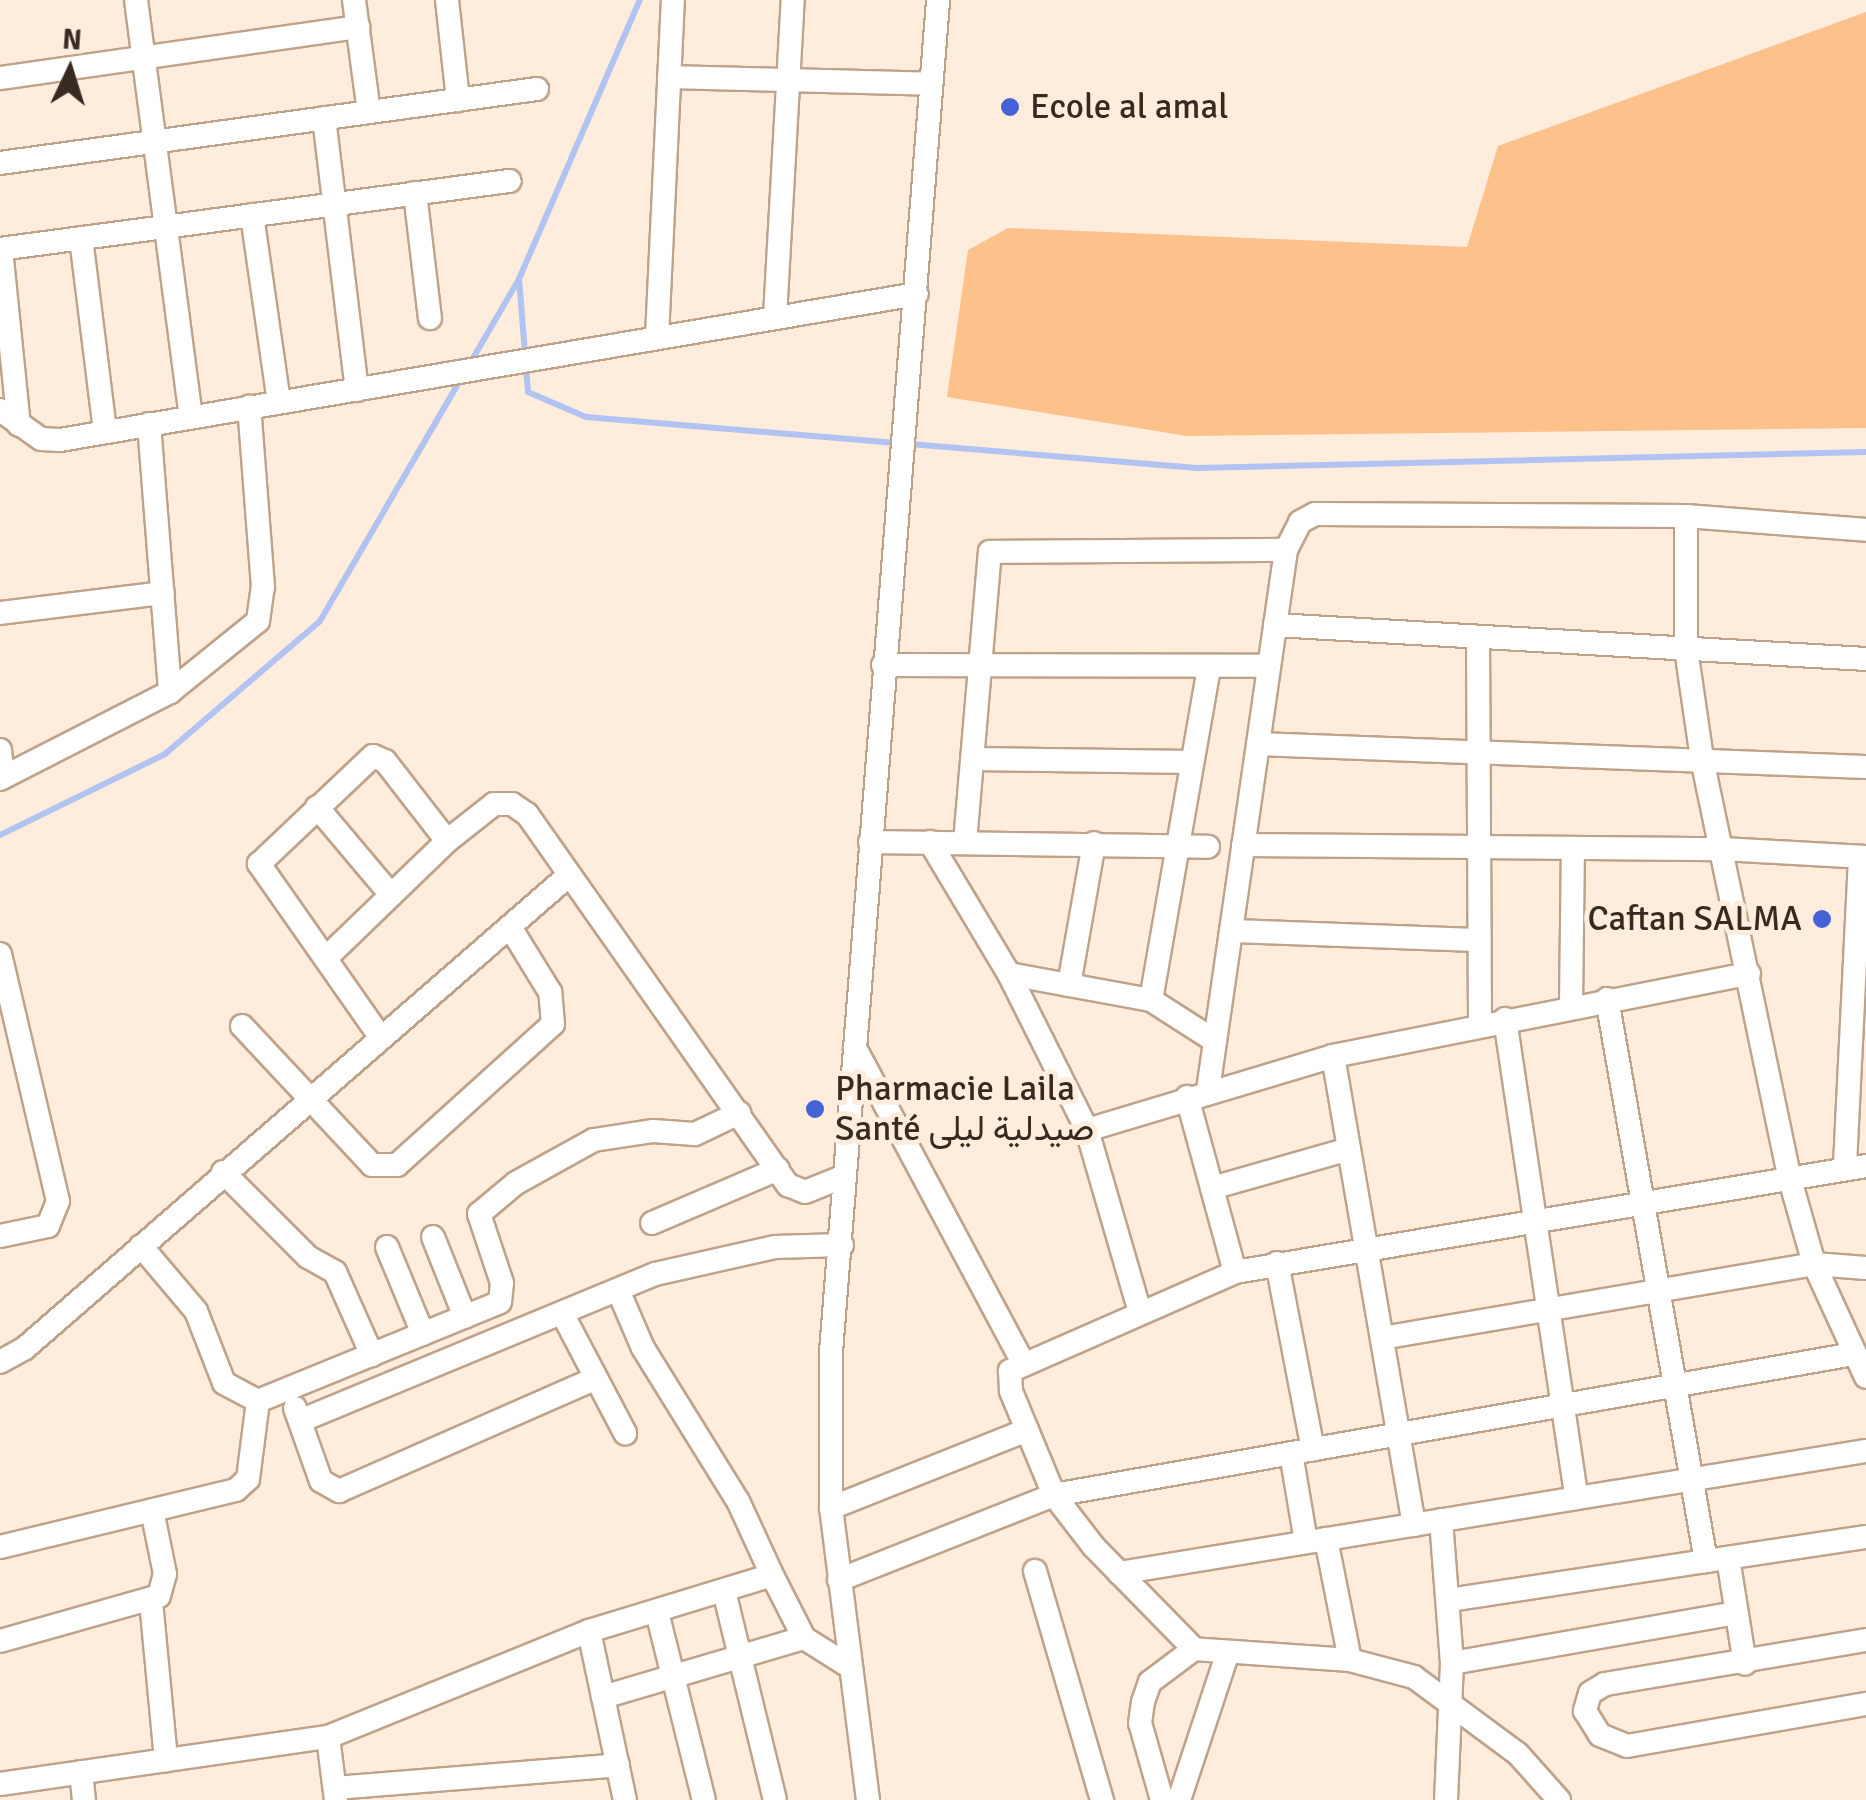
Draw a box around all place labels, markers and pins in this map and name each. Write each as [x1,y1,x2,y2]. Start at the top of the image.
place label: Ecole al amal [1030,86,1228,128]
marker: Ecole al amal [999,96,1021,118]
place label: Caftan SALMA [1588,898,1802,940]
marker: Caftan SALMA [1811,908,1833,930]
place label: Pharmacie Laila Santé صيدلية ليلى [835,1068,1094,1150]
marker: Pharmacie Laila Santé صيدلية ليلى [804,1098,826,1120]

